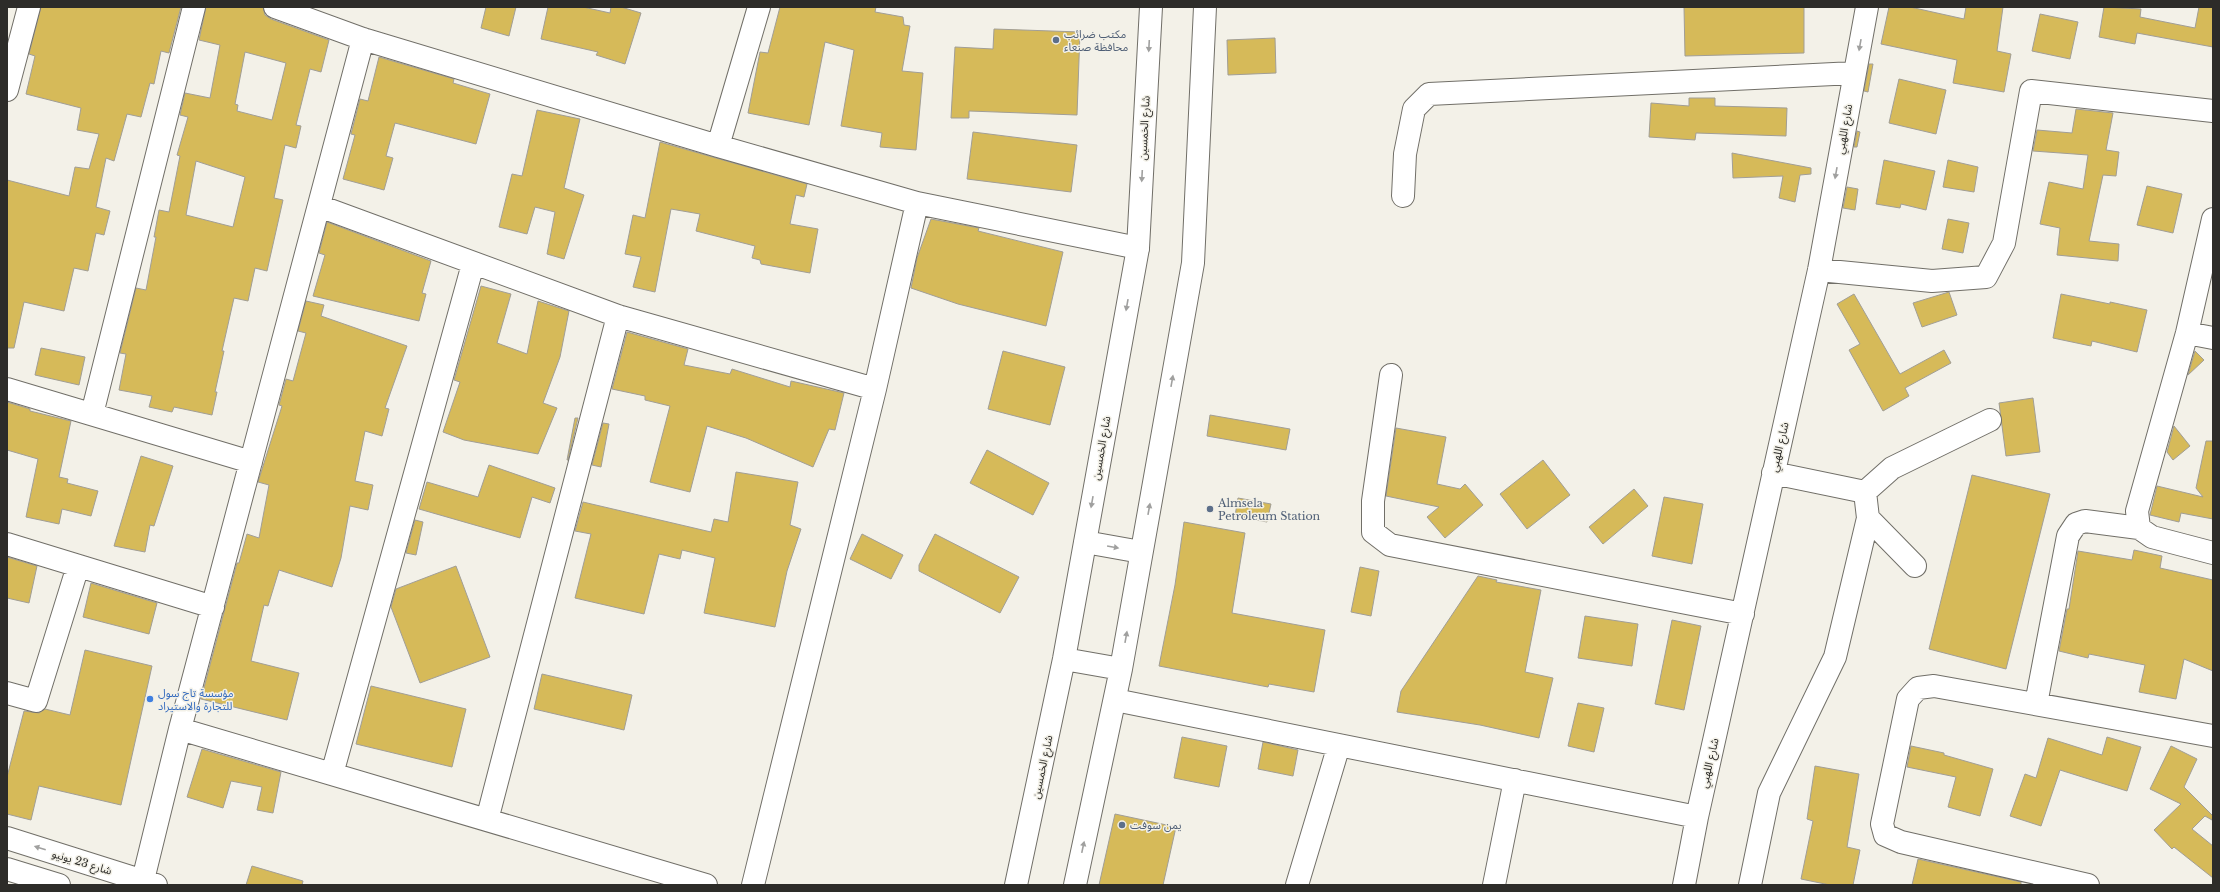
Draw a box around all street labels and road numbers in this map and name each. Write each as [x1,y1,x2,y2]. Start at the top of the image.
street label: شارع الخمسين [1135,95,1154,161]
street label: شارع اللهبي [1833,102,1858,156]
street label: شارع الخمسين [1088,414,1115,481]
street label: شارع اللهبي [1766,420,1794,474]
street label: شارع الخمسين [1028,733,1057,800]
street label: شارع اللهبي [1696,736,1724,790]
street label: شارع 23 يونيو [50,846,114,879]

